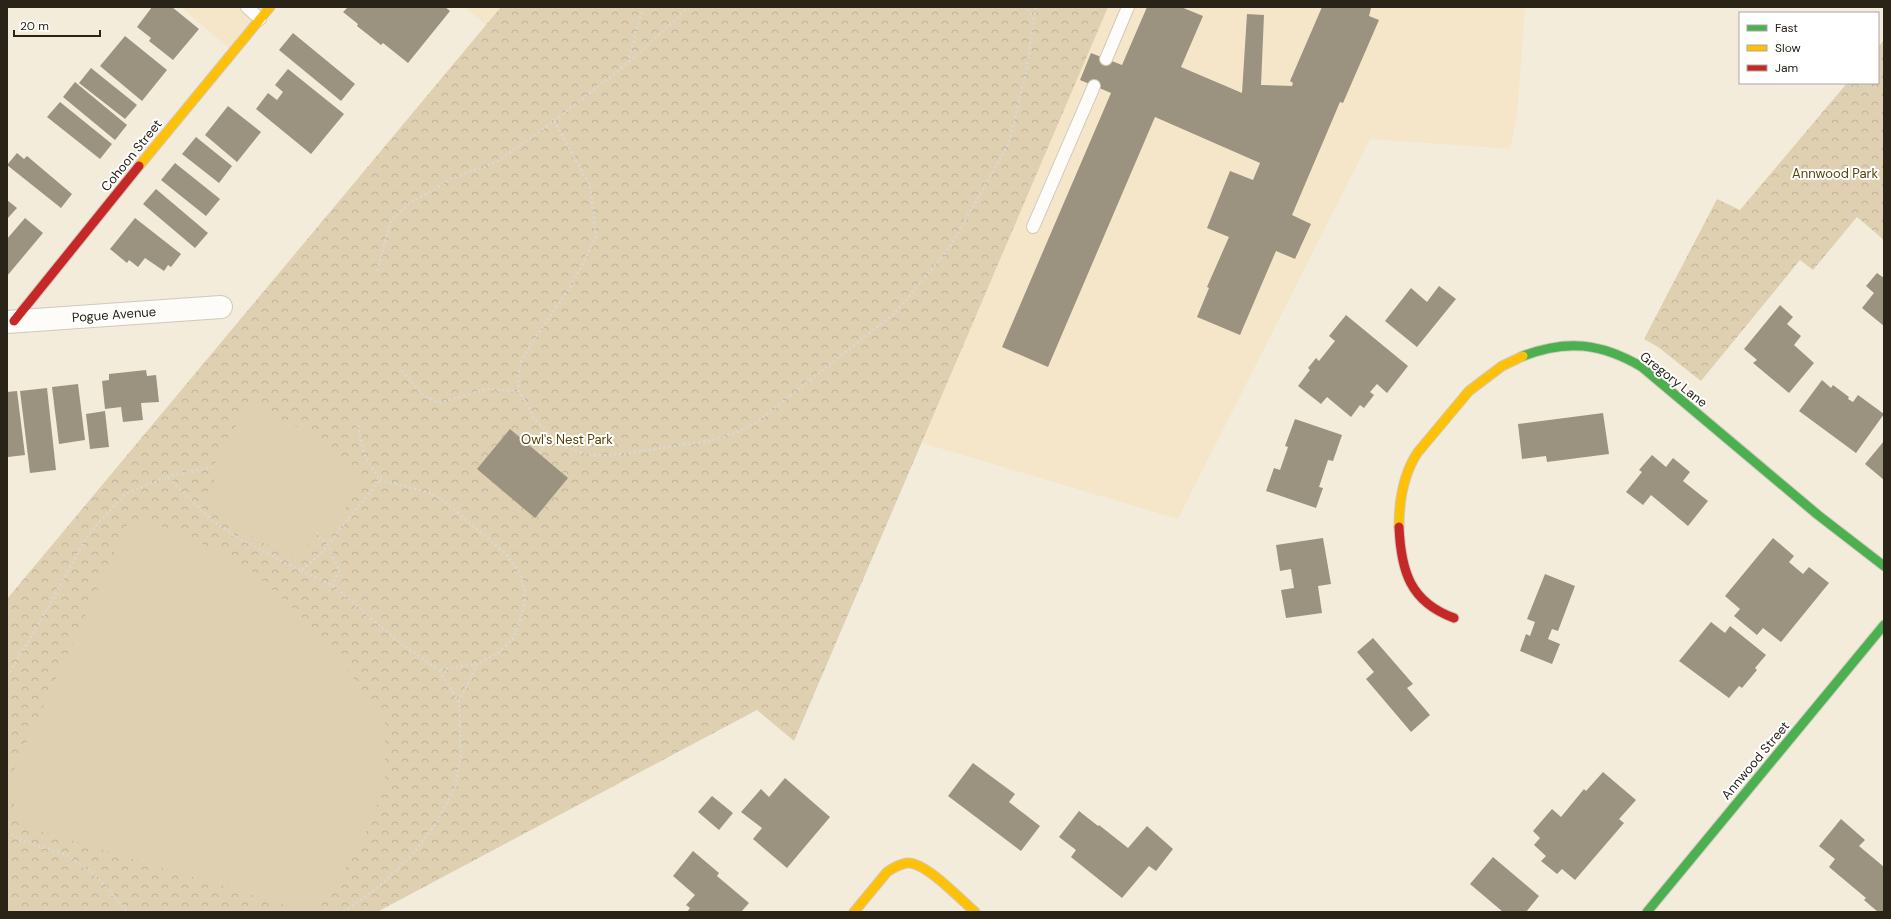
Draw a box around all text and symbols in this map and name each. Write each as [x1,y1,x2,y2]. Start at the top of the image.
scale bar [14,12,100,38]
legend [1739,12,1879,84]
text: 20 m [20,18,49,34]
text: Fast [1775,20,1798,36]
text: Slow [1775,40,1801,56]
text: Jam [1775,60,1798,76]
street label: Cohoon Street [97,116,166,195]
park label: Annwood Park [1792,165,1878,182]
street label: Pogue Avenue [71,303,157,326]
street label: Gregory Lane [1637,348,1711,411]
park label: Owl's Nest Park [521,431,613,448]
street label: Annwood Street [1718,718,1793,803]

